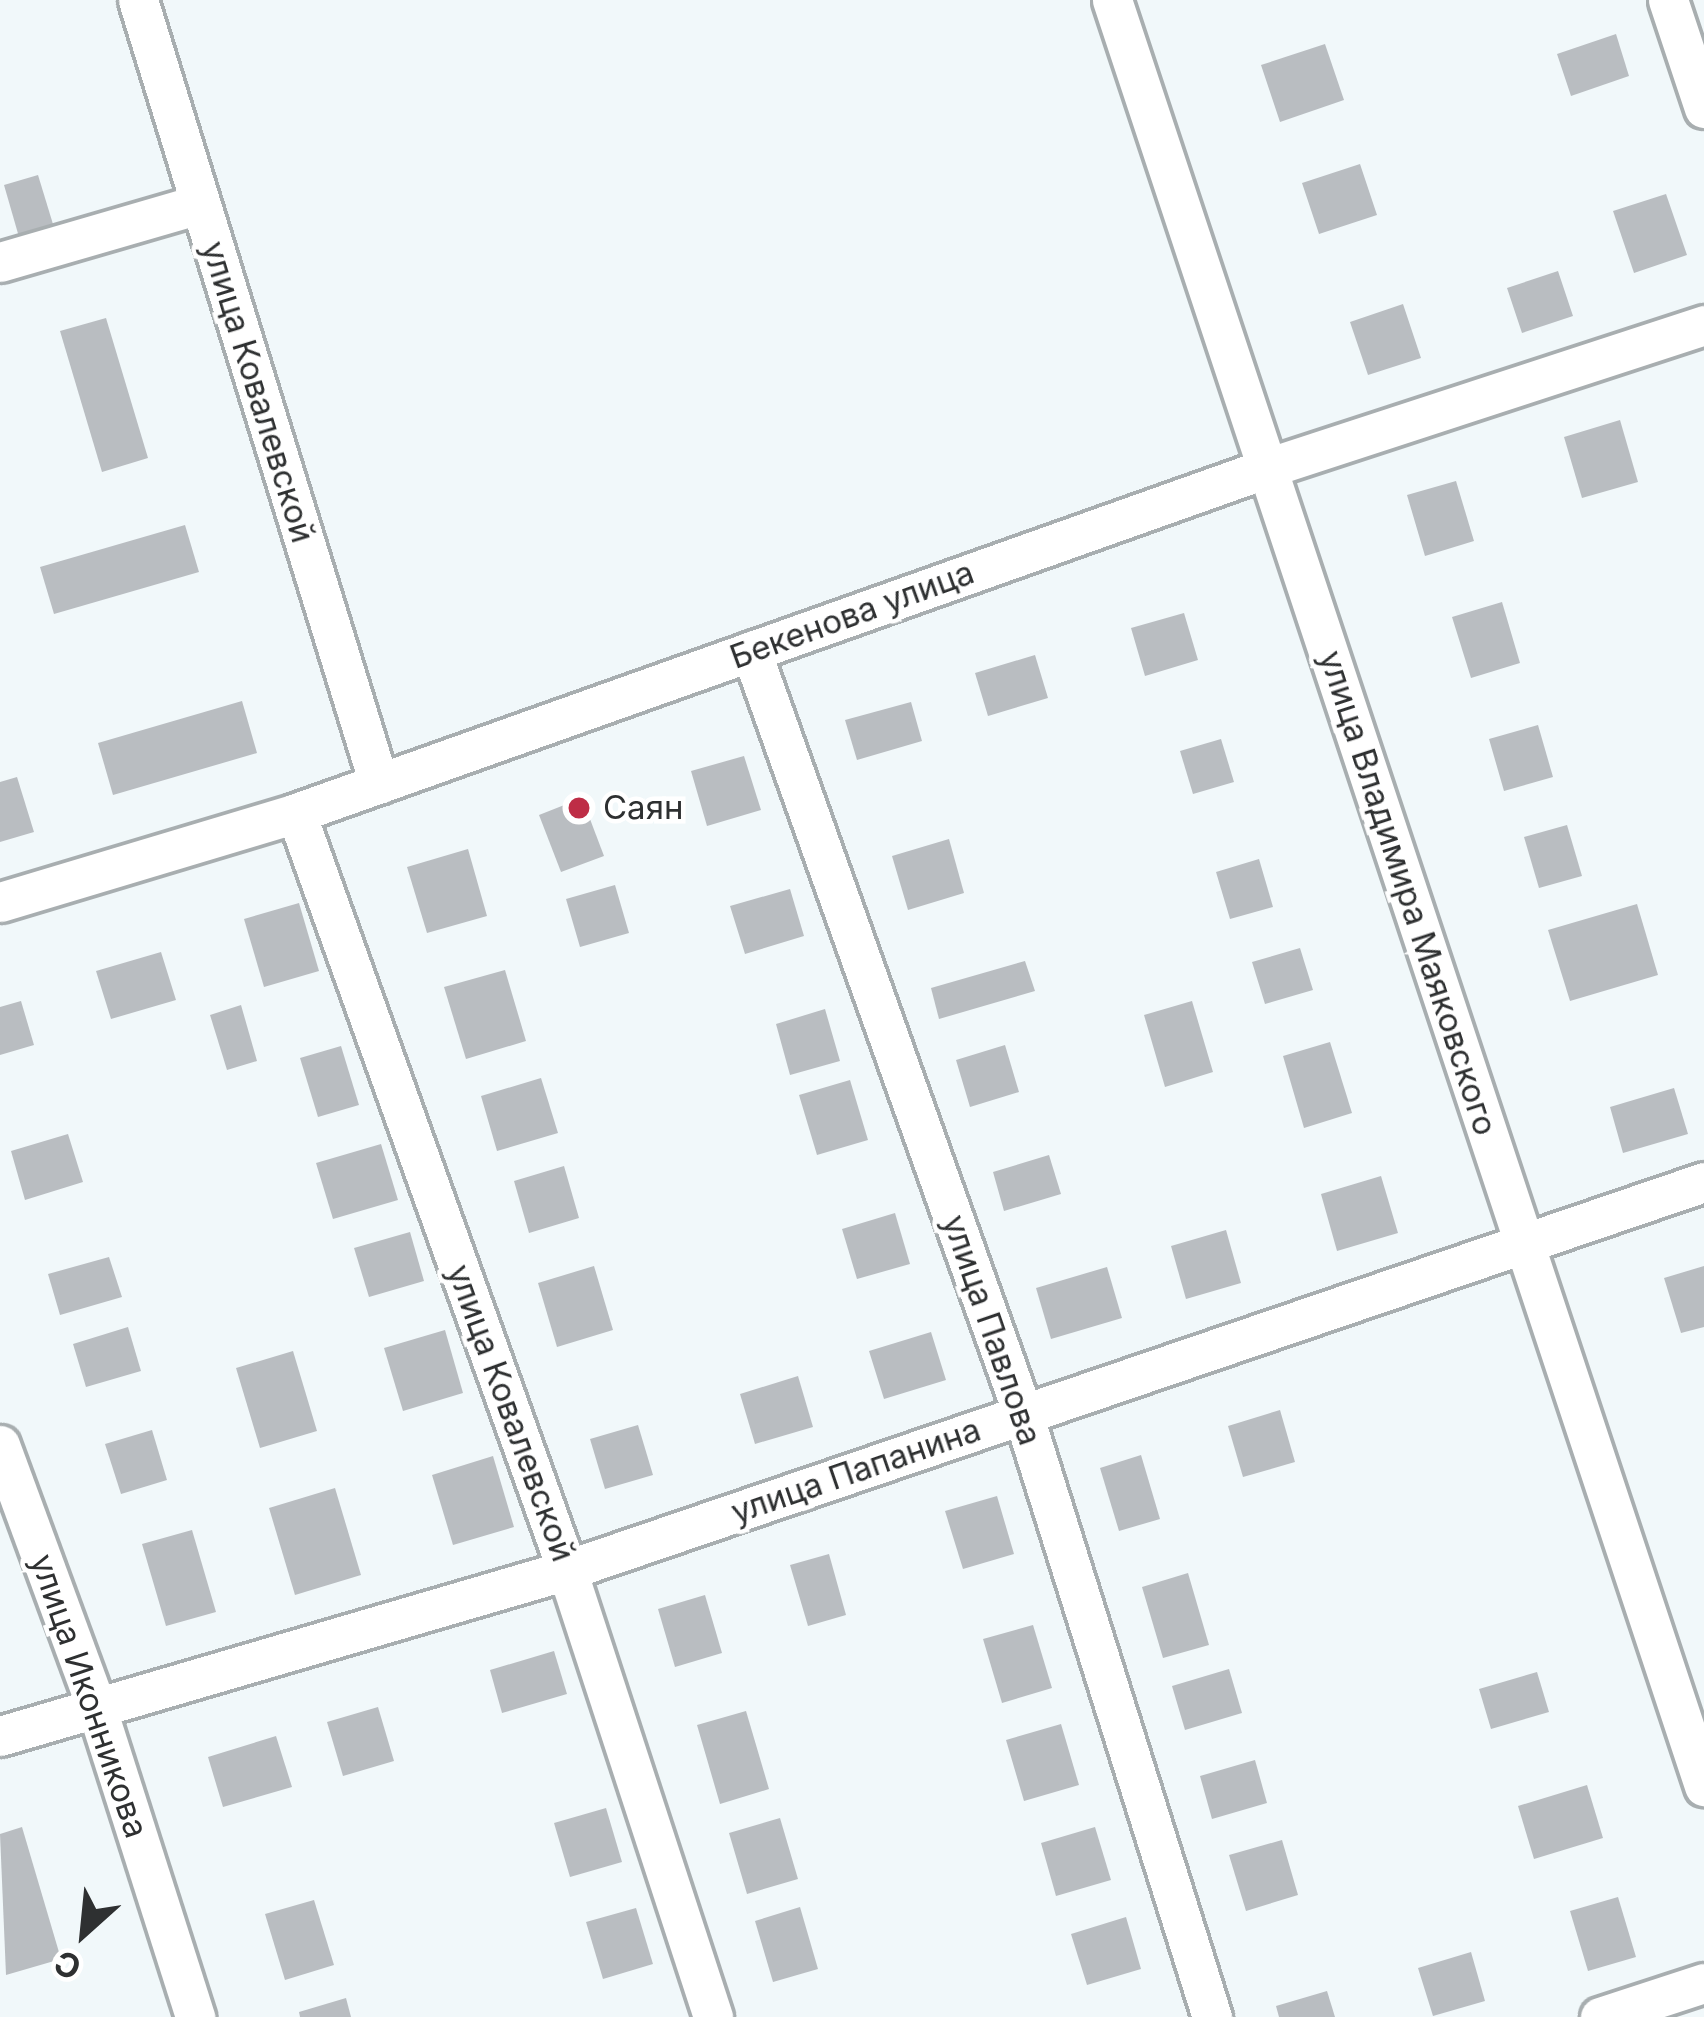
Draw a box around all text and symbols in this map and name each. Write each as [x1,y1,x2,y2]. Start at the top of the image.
street label: улица Ковалевской [193,237,323,547]
street label: Бекенова улица [725,553,979,677]
street label: улица Владимира Маяковского [1311,646,1505,1140]
place label: Саян [603,788,683,828]
marker: Саян [566,795,592,821]
street label: улица Павлова [934,1210,1050,1450]
street label: улица Ковалевской [439,1259,583,1567]
street label: улица Папанина [726,1410,986,1532]
street label: улица Иконникова [22,1549,156,1843]
north arrow [24,1873,144,1993]
text: С [48,1942,88,1988]

